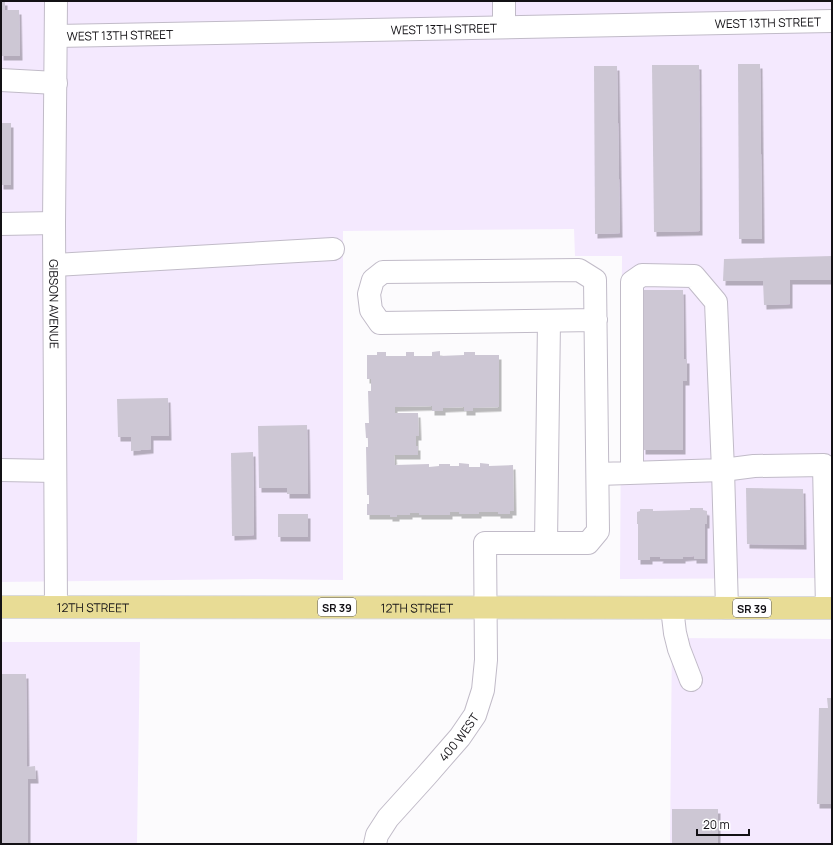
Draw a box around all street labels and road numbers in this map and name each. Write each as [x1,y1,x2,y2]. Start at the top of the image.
street label: WEST 13TH STREET [714,13,822,32]
street label: WEST 13TH STREET [391,19,498,38]
street label: WEST 13TH STREET [67,25,174,44]
street label: GIBSON AVENUE [46,259,63,349]
road number: SR 39 [318,598,356,616]
street label: 12TH STREET [57,599,130,616]
street label: 12TH STREET [381,599,454,616]
road number: SR 39 [733,599,771,617]
street label: 400 WEST [434,709,483,765]

